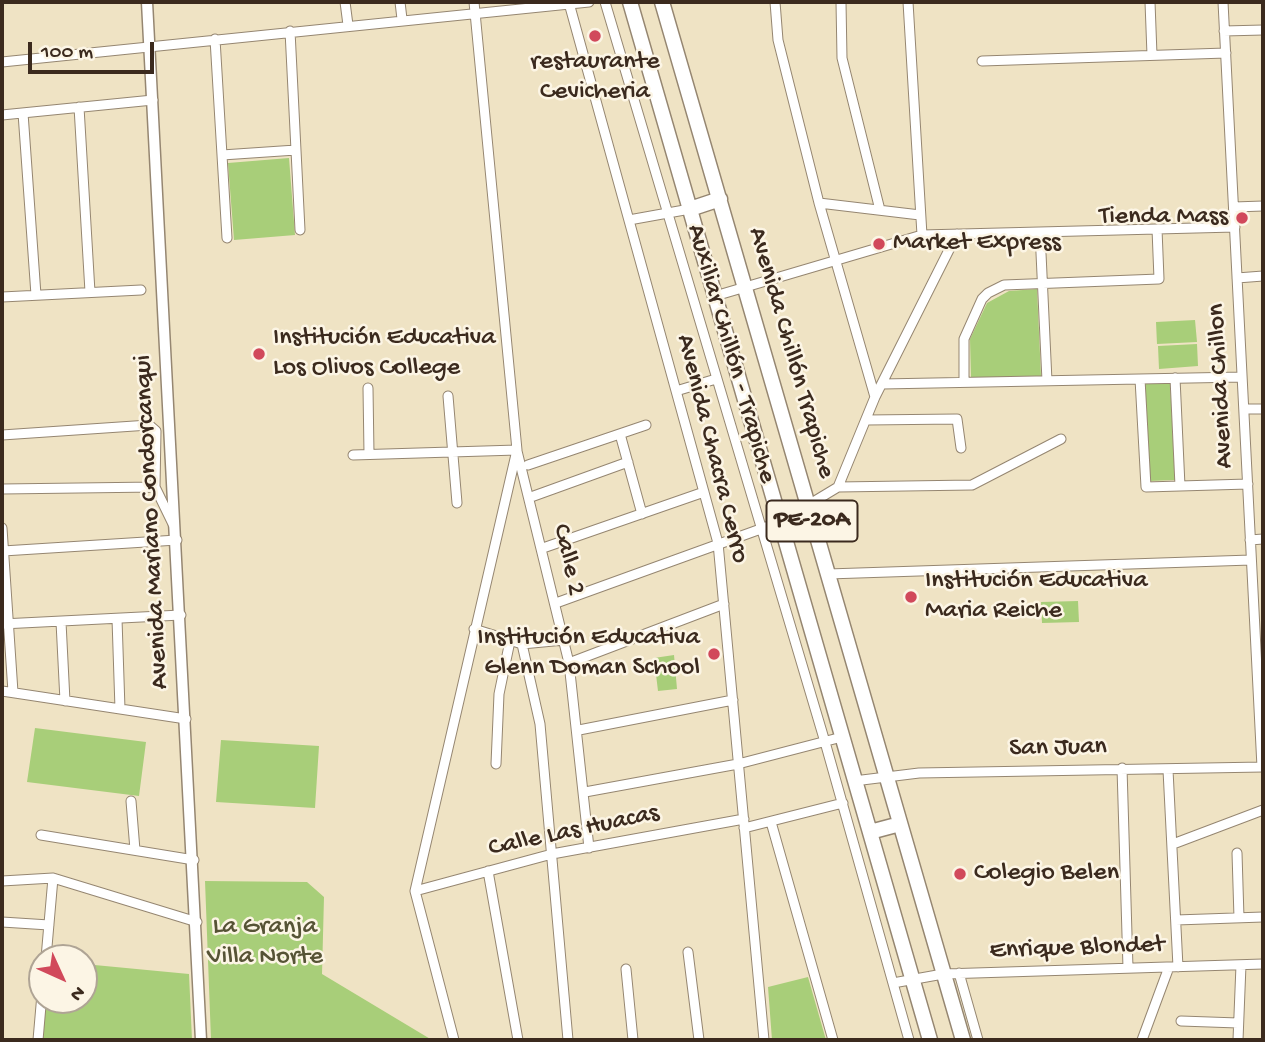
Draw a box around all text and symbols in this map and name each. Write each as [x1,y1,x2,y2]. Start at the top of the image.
scale bar [32,28,158,72]
marker: restaurante Cevicheria [587,28,603,44]
text: 100 m [41,41,93,66]
place label: restaurante Cevicheria [530,47,660,108]
place label: Tienda Mass [1099,202,1228,234]
marker: Tienda Mass [1234,210,1250,226]
street label: Auxiliar Chillón - Trapiche [678,221,782,487]
street label: Avenida Chillón Trapiche [739,224,841,482]
place label: Market Express [893,228,1061,260]
marker: Market Express [871,236,887,252]
street label: Avenida Chillon [1202,303,1242,469]
place label: Institución Educativa Los Olivos College [273,323,496,384]
street label: Avenida Chacra Cerro [667,331,755,567]
marker: Institución Educativa Los Olivos College [251,346,267,362]
street label: Avenida Mariano Condorcanqui [129,354,177,690]
road number: PE-20A [766,500,858,542]
street label: Calle 2 [544,521,590,599]
place label: Institución Educativa Maria Reiche [925,566,1148,628]
marker: Institución Educativa Maria Reiche [903,589,919,605]
place label: Institución Educativa Glenn Doman School [477,623,700,684]
marker: Institución Educativa Glenn Doman School [706,646,722,662]
street label: San Juan [1009,733,1107,765]
street label: Calle Las Huacas [486,799,662,865]
place label: Colegio Belen [974,858,1119,890]
marker: Colegio Belen [952,866,968,882]
park label: La Granja Villa Norte [207,912,323,974]
street label: Enrique Blondet [989,930,1165,968]
north arrow [28,944,98,1014]
text: N [64,980,89,1005]

